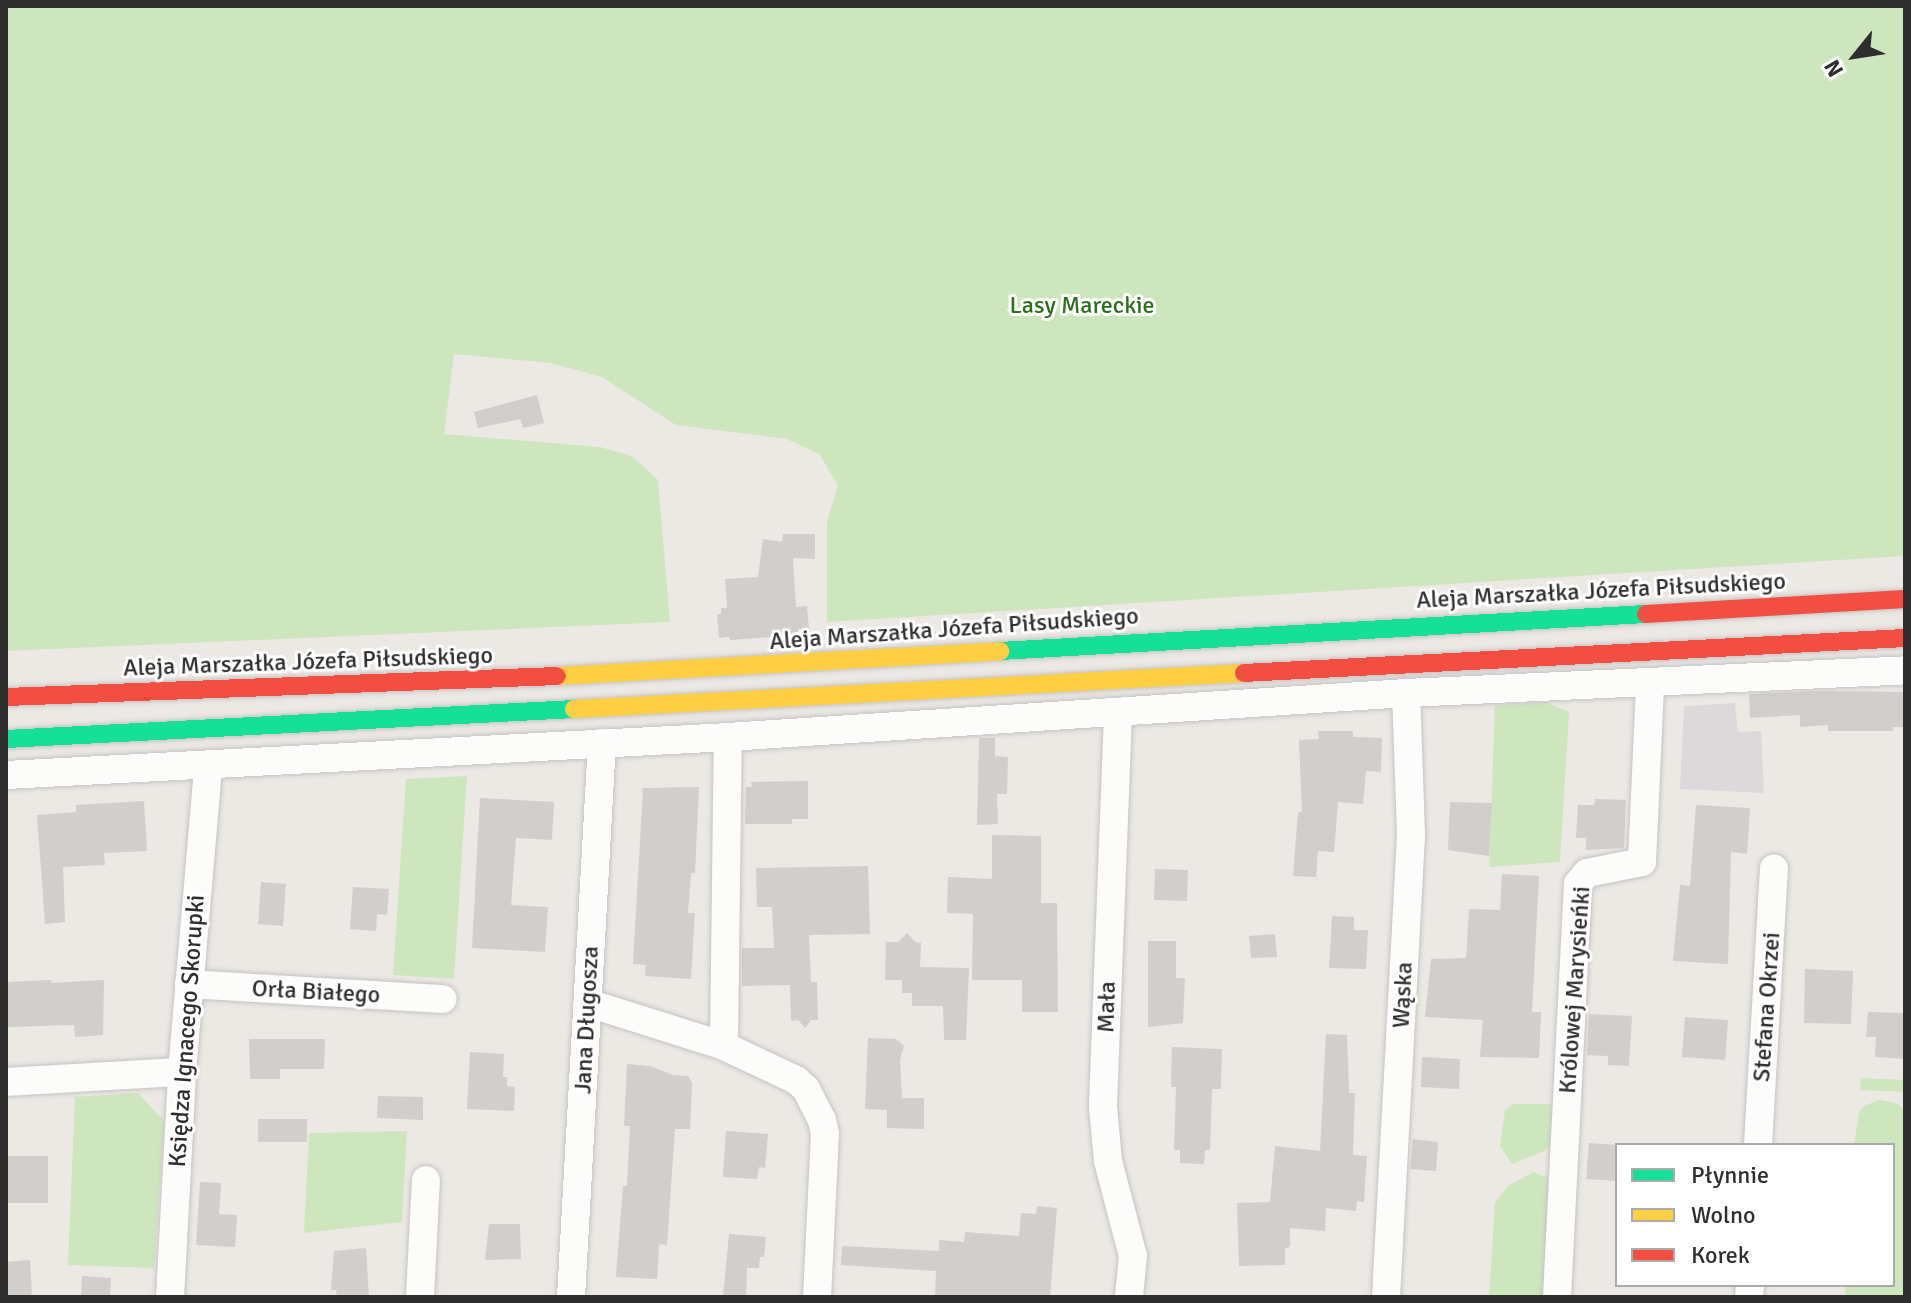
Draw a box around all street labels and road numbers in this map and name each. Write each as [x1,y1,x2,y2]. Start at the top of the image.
street label: Aleja Marszałka Józefa Piłsudskiego [1416,567,1786,615]
street label: Aleja Marszałka Józefa Piłsudskiego [768,602,1140,656]
street label: Aleja Marszałka Józefa Piłsudskiego [123,641,493,683]
street label: Królowej Marysieńki [1553,885,1597,1095]
street label: Księdza Ignacego Skorupki [163,894,211,1168]
street label: Stefana Okrzei [1747,931,1787,1083]
street label: Jana Długosza [569,945,605,1095]
street label: Wąska [1387,961,1419,1029]
street label: Orła Białego [251,974,381,1010]
street label: Mała [1092,981,1122,1033]

